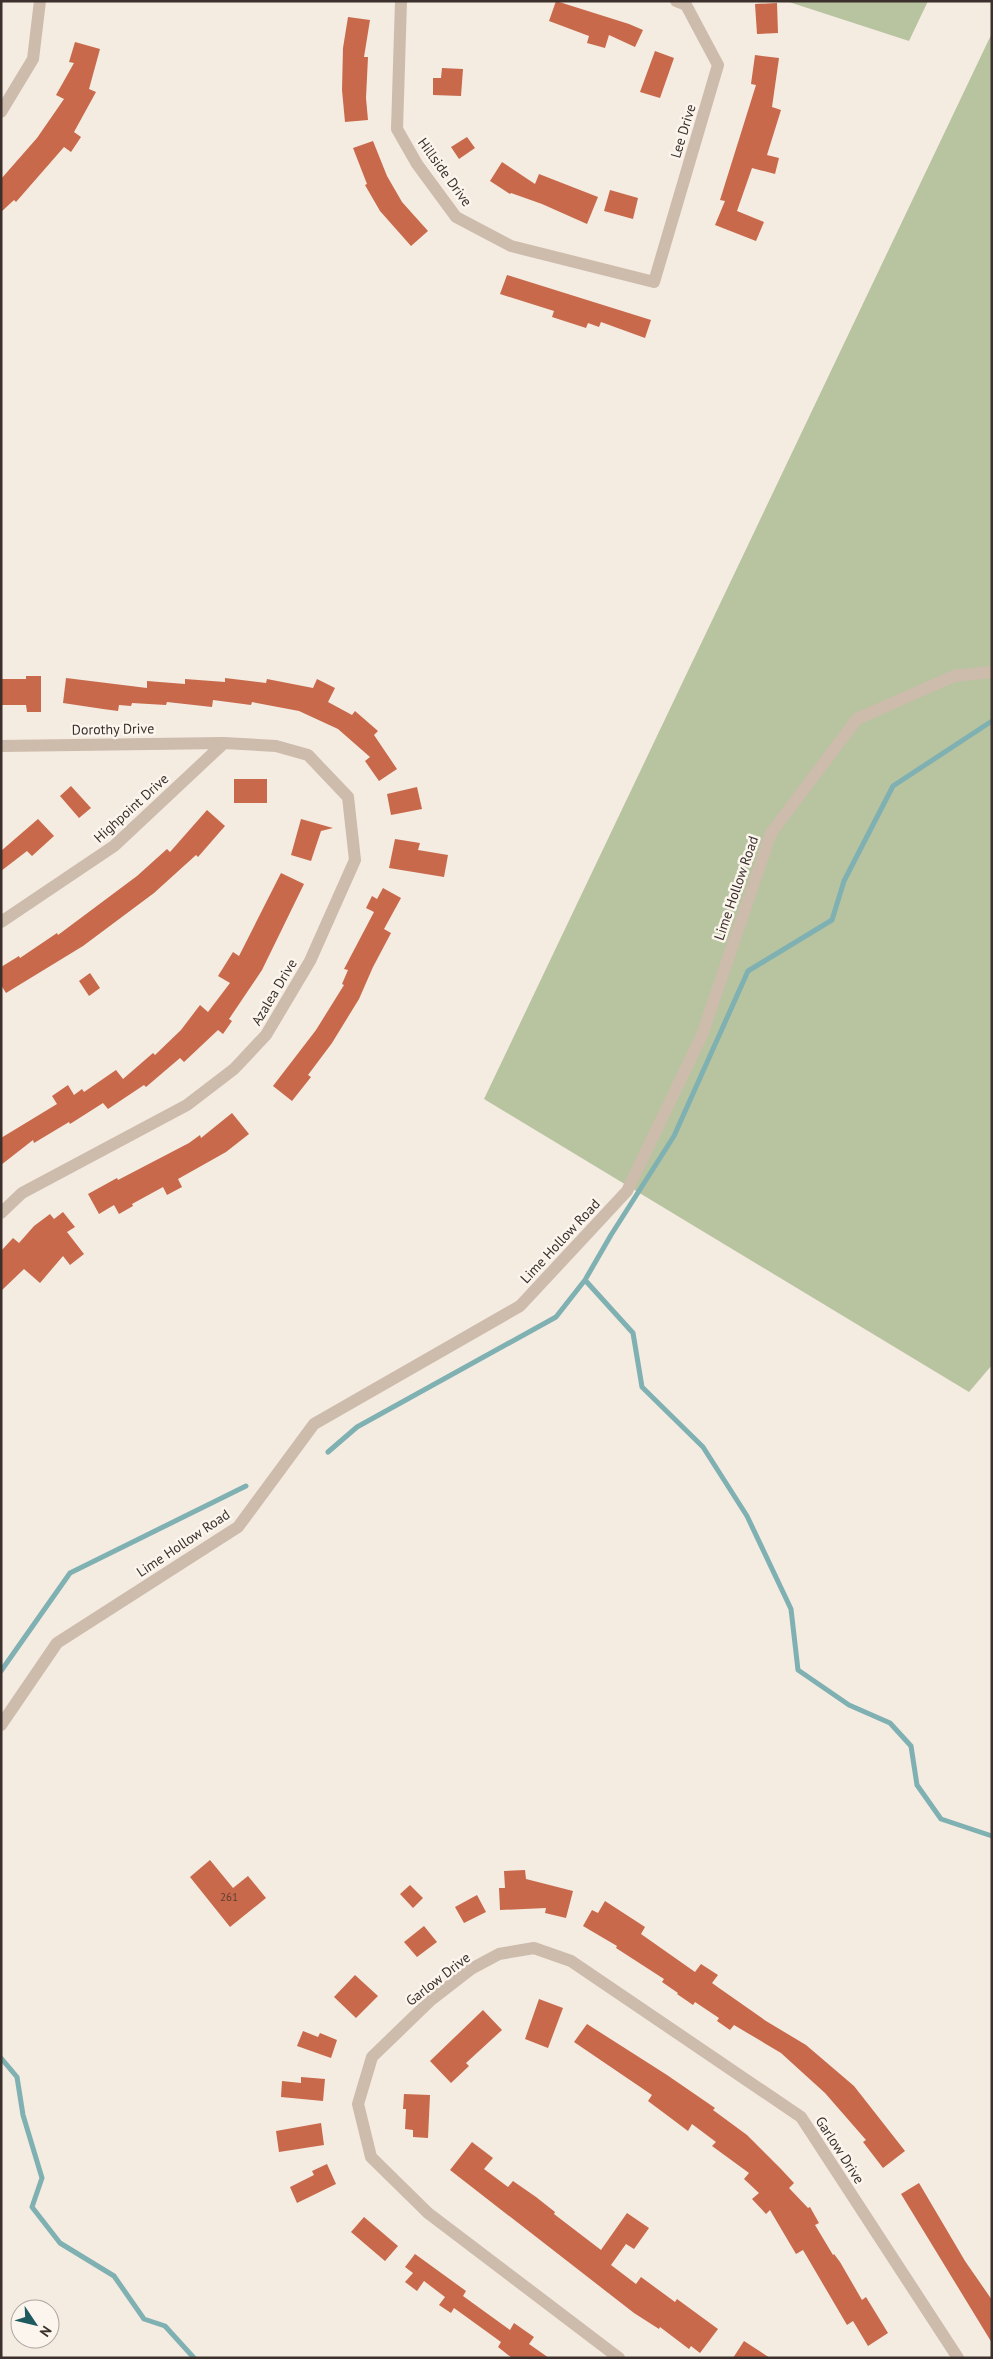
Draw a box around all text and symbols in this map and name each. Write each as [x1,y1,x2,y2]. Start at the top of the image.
street label: Lee Drive [666,102,700,160]
street label: Hillside Drive [414,134,476,210]
street label: Dorothy Drive [72,719,154,739]
street label: Highpoint Drive [90,770,172,846]
street label: Lime Hollow Road [710,834,762,942]
street label: Azalea Drive [247,956,301,1028]
street label: Lime Hollow Road [516,1195,604,1287]
street label: Lime Hollow Road [133,1505,233,1581]
house number: 261 [220,1890,238,1904]
street label: Garlow Drive [402,1948,474,2010]
street label: Garlow Drive [812,2113,868,2187]
north arrow [10,2299,60,2349]
text: N [36,2323,56,2340]

